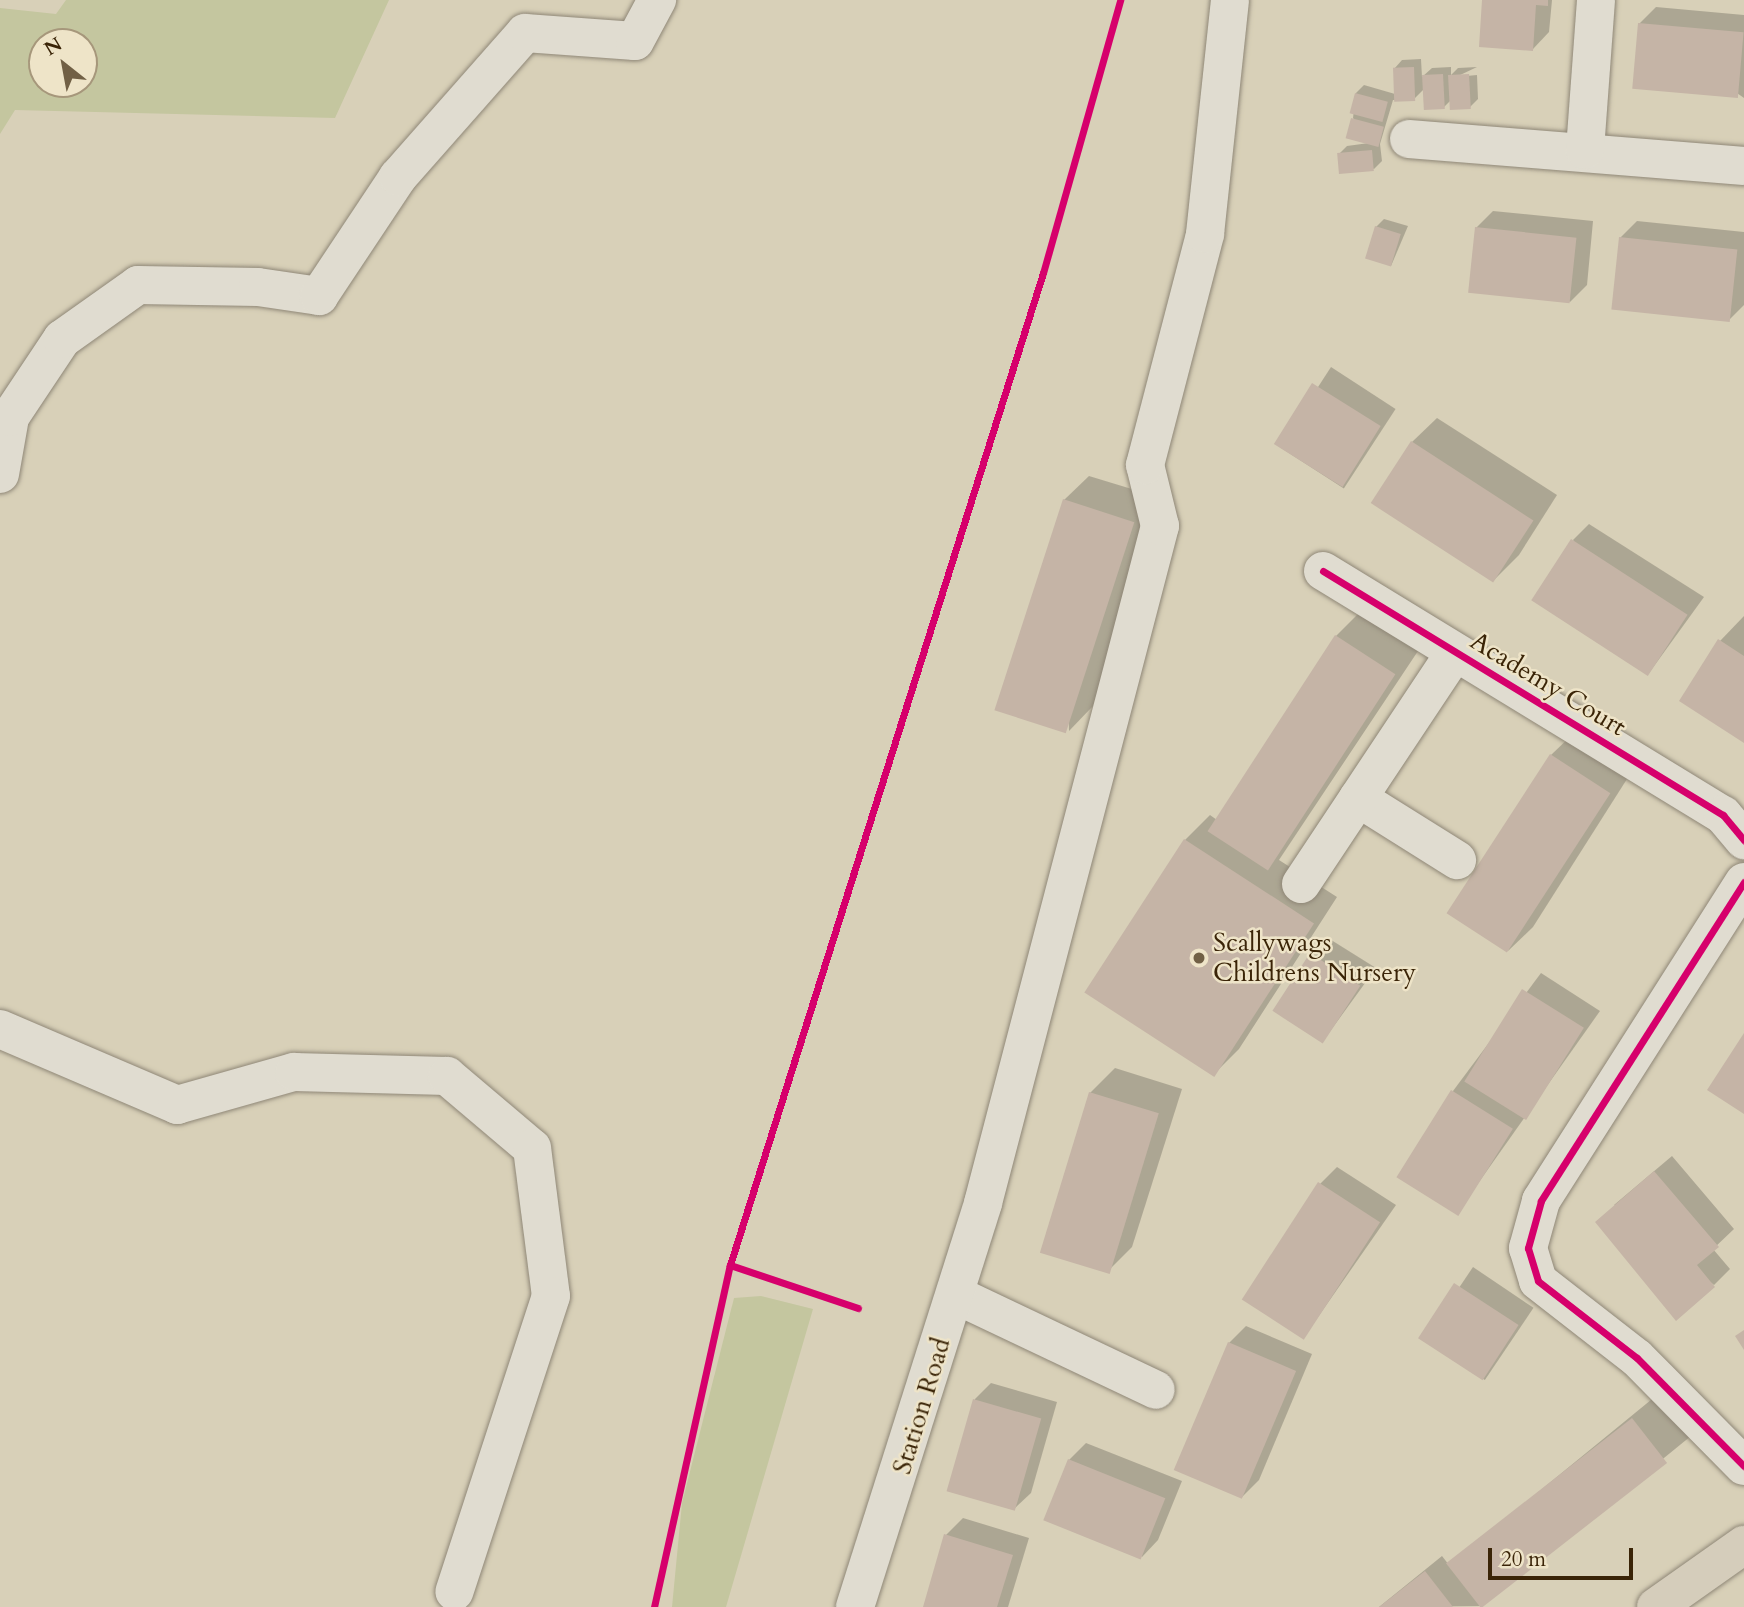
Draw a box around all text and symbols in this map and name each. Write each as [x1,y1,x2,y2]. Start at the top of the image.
north arrow [28,28,98,98]
text: N [39,31,67,62]
street label: Academy Court [1465,625,1631,743]
place label: Scallywags Childrens Nursery [1213,927,1416,988]
marker: Scallywags Childrens Nursery [1191,950,1207,966]
street label: Station Road [886,1334,958,1478]
scale bar [1492,1534,1637,1578]
text: 20 m [1501,1545,1546,1574]

